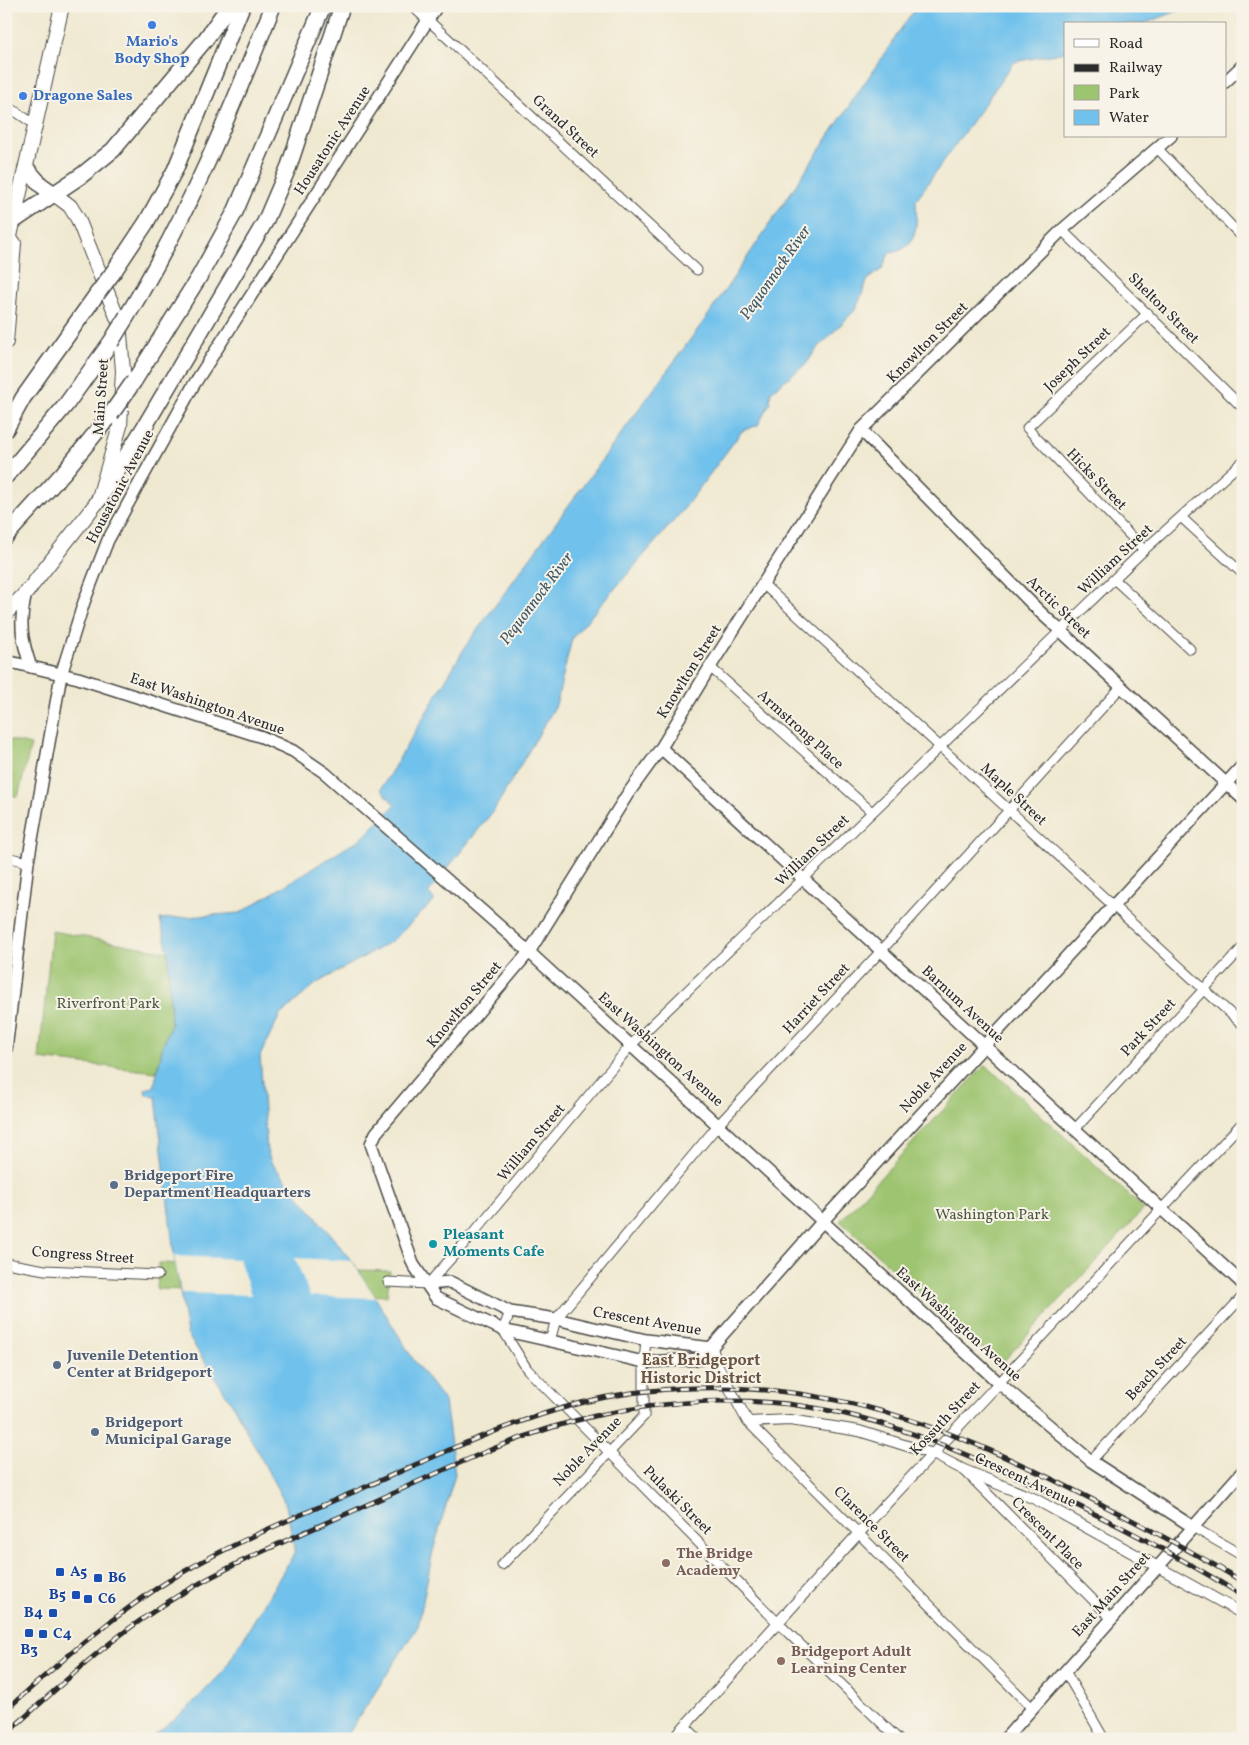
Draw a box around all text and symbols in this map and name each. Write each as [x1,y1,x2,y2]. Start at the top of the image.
marker: Mario's Body Shop [146,19,158,31]
legend [1064,22,1226,138]
place label: Mario's Body Shop [115,32,189,70]
text: Road [1109,34,1143,55]
text: Railway [1109,58,1162,79]
street label: Housatonic Avenue [290,82,376,200]
text: Park [1109,84,1140,105]
place label: Dragone Sales [33,86,133,107]
marker: Dragone Sales [17,90,29,102]
street label: Grand Street [527,91,603,163]
text: Water [1109,108,1149,129]
water label: Pequonnock River [735,221,817,325]
street label: Shelton Street [1123,269,1203,349]
street label: Knowlton Street [883,298,973,388]
street label: Joseph Street [1040,323,1116,397]
street label: Main Street [89,358,115,436]
street label: Housatonic Avenue [82,426,160,548]
street label: Hicks Street [1061,444,1131,516]
street label: William Street [1074,520,1158,600]
water label: Pequonnock River [495,547,580,650]
street label: Arctic Street [1021,572,1095,644]
street label: Knowlton Street [653,621,727,723]
street label: East Washington Avenue [127,669,287,741]
street label: Armstrong Place [752,685,848,775]
street label: Maple Street [975,759,1051,831]
street label: William Street [771,810,855,892]
street label: Knowlton Street [422,957,508,1053]
street label: Harriet Street [778,959,856,1039]
street label: Barnum Avenue [916,961,1008,1049]
street label: East Washington Avenue [592,988,728,1112]
park label: Riverfront Park [56,994,160,1015]
street label: Park Street [1116,994,1182,1062]
street label: Noble Avenue [895,1038,973,1118]
street label: William Street [493,1100,571,1186]
place label: Bridgeport Fire Department Headquarters [124,1166,311,1204]
marker: Bridgeport Fire Department Headquarters [108,1179,120,1191]
park label: Washington Park [935,1205,1049,1226]
place label: Pleasant Moments Cafe [443,1225,545,1263]
marker: Pleasant Moments Cafe [427,1238,439,1250]
street label: Congress Street [31,1242,135,1270]
street label: East Washington Avenue [890,1263,1026,1387]
street label: Crescent Avenue [591,1302,703,1342]
street label: Beach Street [1122,1332,1192,1406]
place label: Juvenile Detention Center at Bridgeport [66,1346,212,1384]
district label: East Bridgeport Historic District [640,1350,762,1390]
marker: Juvenile Detention Center at Bridgeport [51,1359,63,1371]
street label: Kossuth Street [906,1377,986,1461]
street label: Noble Avenue [549,1412,627,1492]
place label: Bridgeport Municipal Garage [105,1413,232,1451]
marker: Bridgeport Municipal Garage [89,1426,101,1438]
street label: Crescent Avenue [971,1448,1079,1514]
street label: Pulaski Street [638,1462,716,1540]
street label: Clarence Street [828,1482,914,1568]
street label: Crescent Place [1006,1493,1088,1575]
place label: The Bridge Academy [676,1544,753,1582]
street label: East Main Street [1068,1548,1156,1642]
marker: The Bridge Academy [660,1557,672,1569]
place label: A5 [70,1562,87,1583]
marker: A5 [54,1566,66,1578]
place label: B6 [108,1568,126,1589]
marker: B6 [92,1572,104,1584]
place label: B5 [49,1585,66,1606]
marker: B5 [70,1589,82,1601]
place label: C6 [98,1589,116,1610]
marker: C6 [82,1593,94,1605]
place label: B4 [24,1603,43,1624]
marker: B4 [47,1607,59,1619]
place label: C4 [53,1624,72,1645]
marker: B3 [23,1627,35,1639]
marker: C4 [37,1628,49,1640]
place label: B3 [20,1640,38,1661]
place label: Bridgeport Adult Learning Center [791,1642,912,1680]
marker: Bridgeport Adult Learning Center [775,1655,787,1667]

